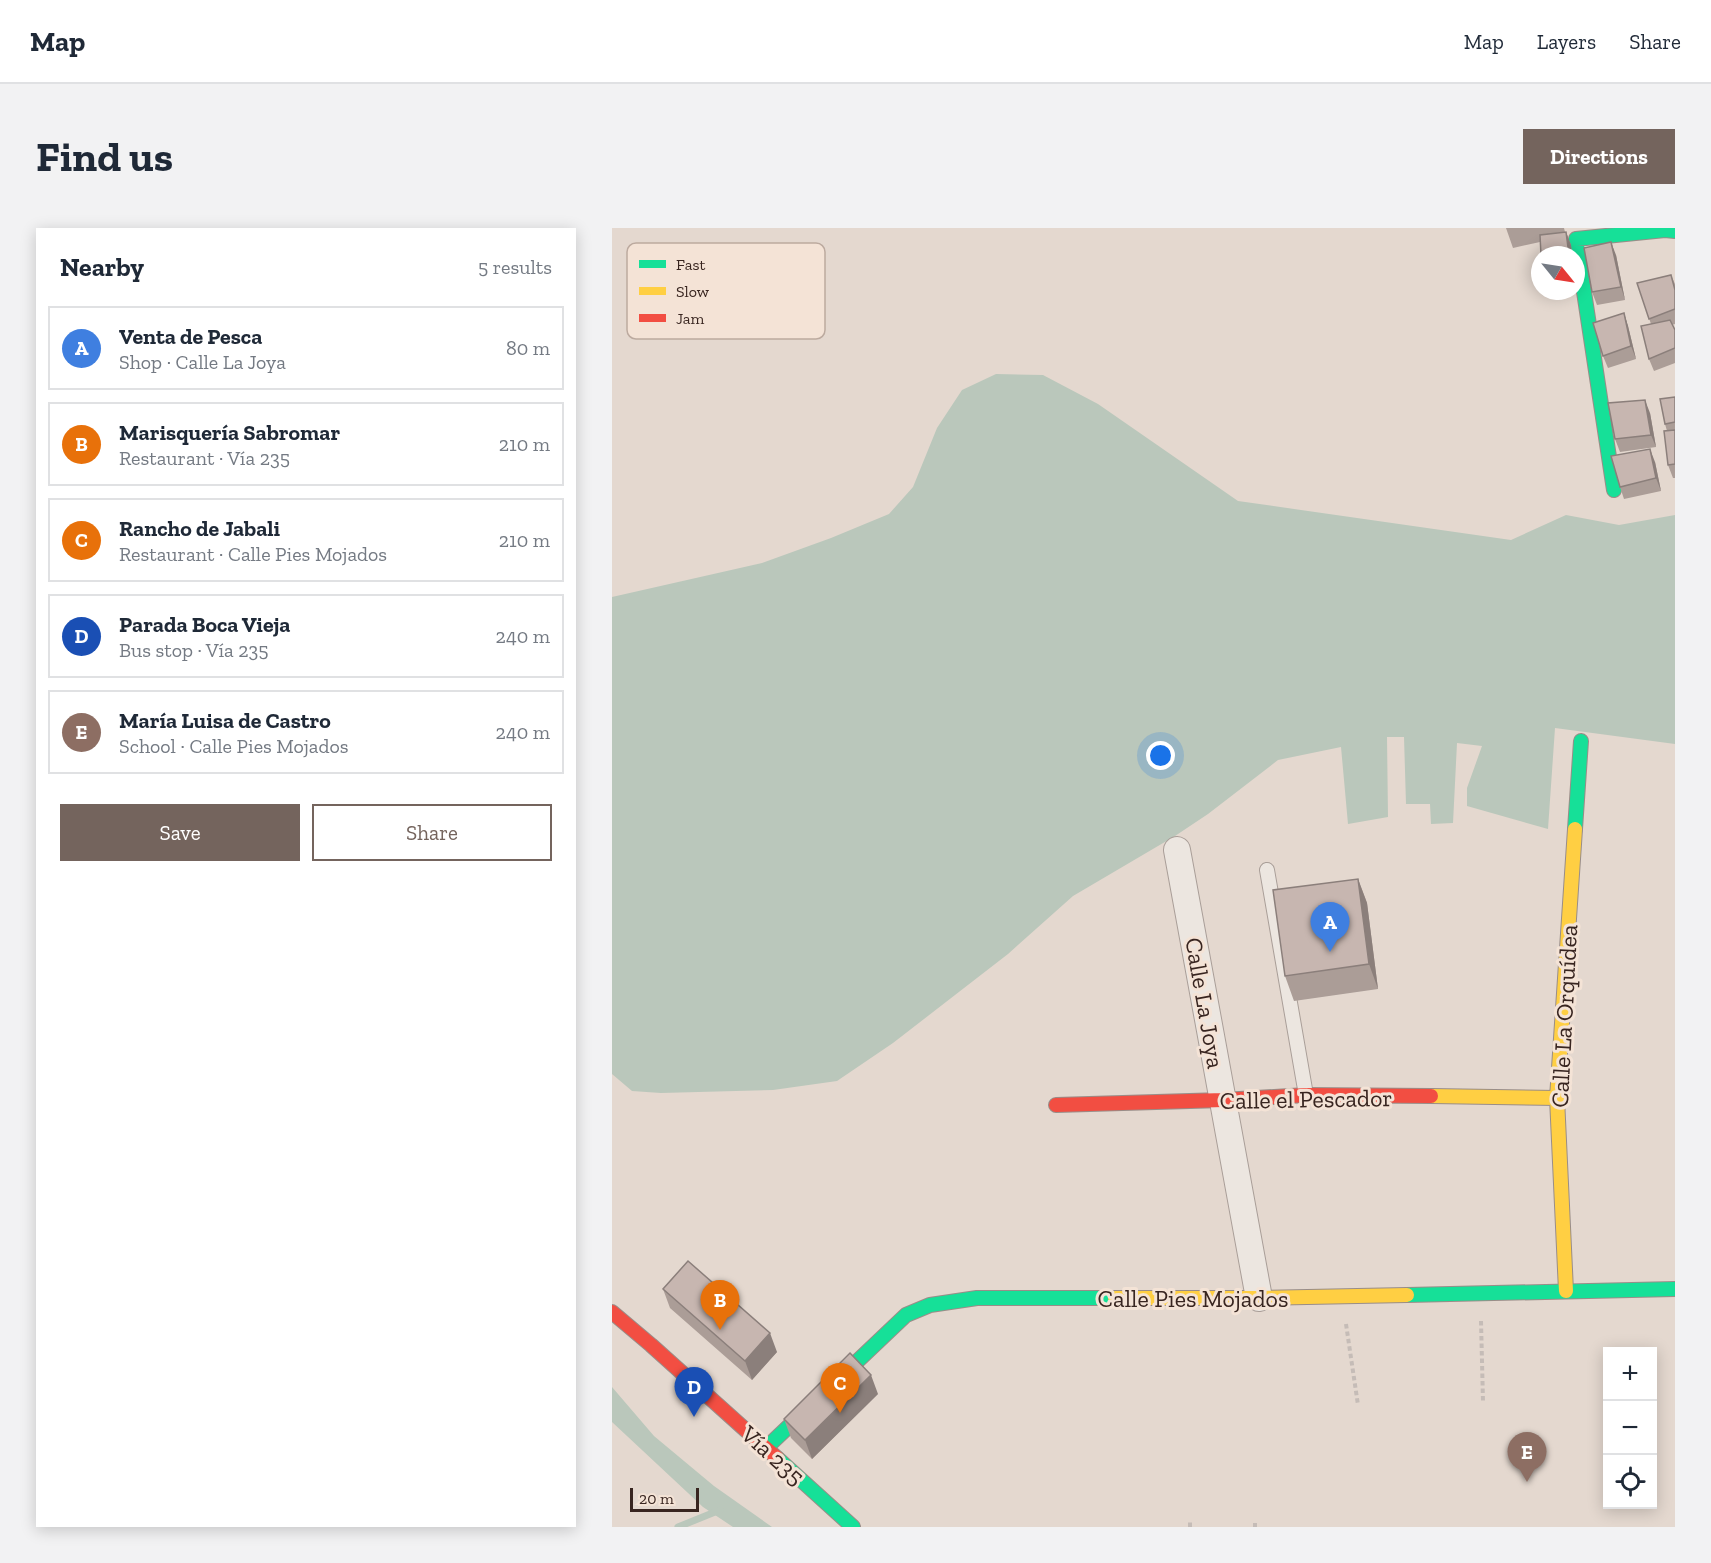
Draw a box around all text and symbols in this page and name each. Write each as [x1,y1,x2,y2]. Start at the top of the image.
text: Map [30,25,85,58]
text: Map [1464,29,1504,54]
text: Layers [1537,29,1596,54]
text: Share [1629,29,1681,54]
button: Directions [1523,129,1675,184]
text: Find us [36,131,173,182]
legend [627,243,825,339]
north arrow [1531,246,1585,300]
text: Nearby [60,251,144,283]
text: 5 results [478,255,552,279]
text: Fast [676,255,705,274]
text: Slow [676,282,710,301]
text: Jam [676,309,705,328]
text: Venta de Pesca [119,323,262,350]
text: A [75,336,88,360]
text: 80 m [506,336,550,360]
text: Shop · Calle La Joya [119,350,286,374]
text: Marisquería Sabromar [119,419,340,446]
text: B [75,432,88,456]
text: 210 m [499,432,550,456]
text: Restaurant · Vía 235 [119,446,290,470]
text: Rancho de Jabali [119,515,280,542]
text: C [75,528,88,552]
text: 210 m [499,528,550,552]
text: Restaurant · Calle Pies Mojados [119,542,387,566]
text: Parada Boca Vieja [119,611,290,638]
text: D [75,624,88,648]
text: 240 m [496,624,550,648]
text: Bus stop · Vía 235 [119,638,269,662]
text: María Luisa de Castro [119,707,331,734]
text: E [76,720,87,744]
text: 240 m [496,720,550,744]
text: School · Calle Pies Mojados [119,734,348,758]
your location [1146,741,1175,770]
button: Save [60,804,300,861]
button: Share [312,804,552,861]
pin: A [1310,902,1350,952]
street label: Calle La Orquídea [1545,923,1583,1108]
street label: Calle La Joya [1179,935,1231,1071]
street label: Calle el Pescador [1219,1083,1393,1115]
pin: B [700,1280,740,1330]
street label: Calle Pies Mojados [1098,1284,1288,1313]
map controls [1603,1347,1657,1509]
button: + [1603,1347,1657,1401]
pin: C [820,1364,860,1413]
pin: D [674,1368,713,1417]
button: − [1603,1401,1657,1455]
street label: Vía 235 [735,1418,811,1491]
pin: E [1508,1432,1546,1482]
button: locate [1603,1455,1657,1509]
scale bar [630,1485,699,1512]
text: 20 m [639,1489,674,1508]

